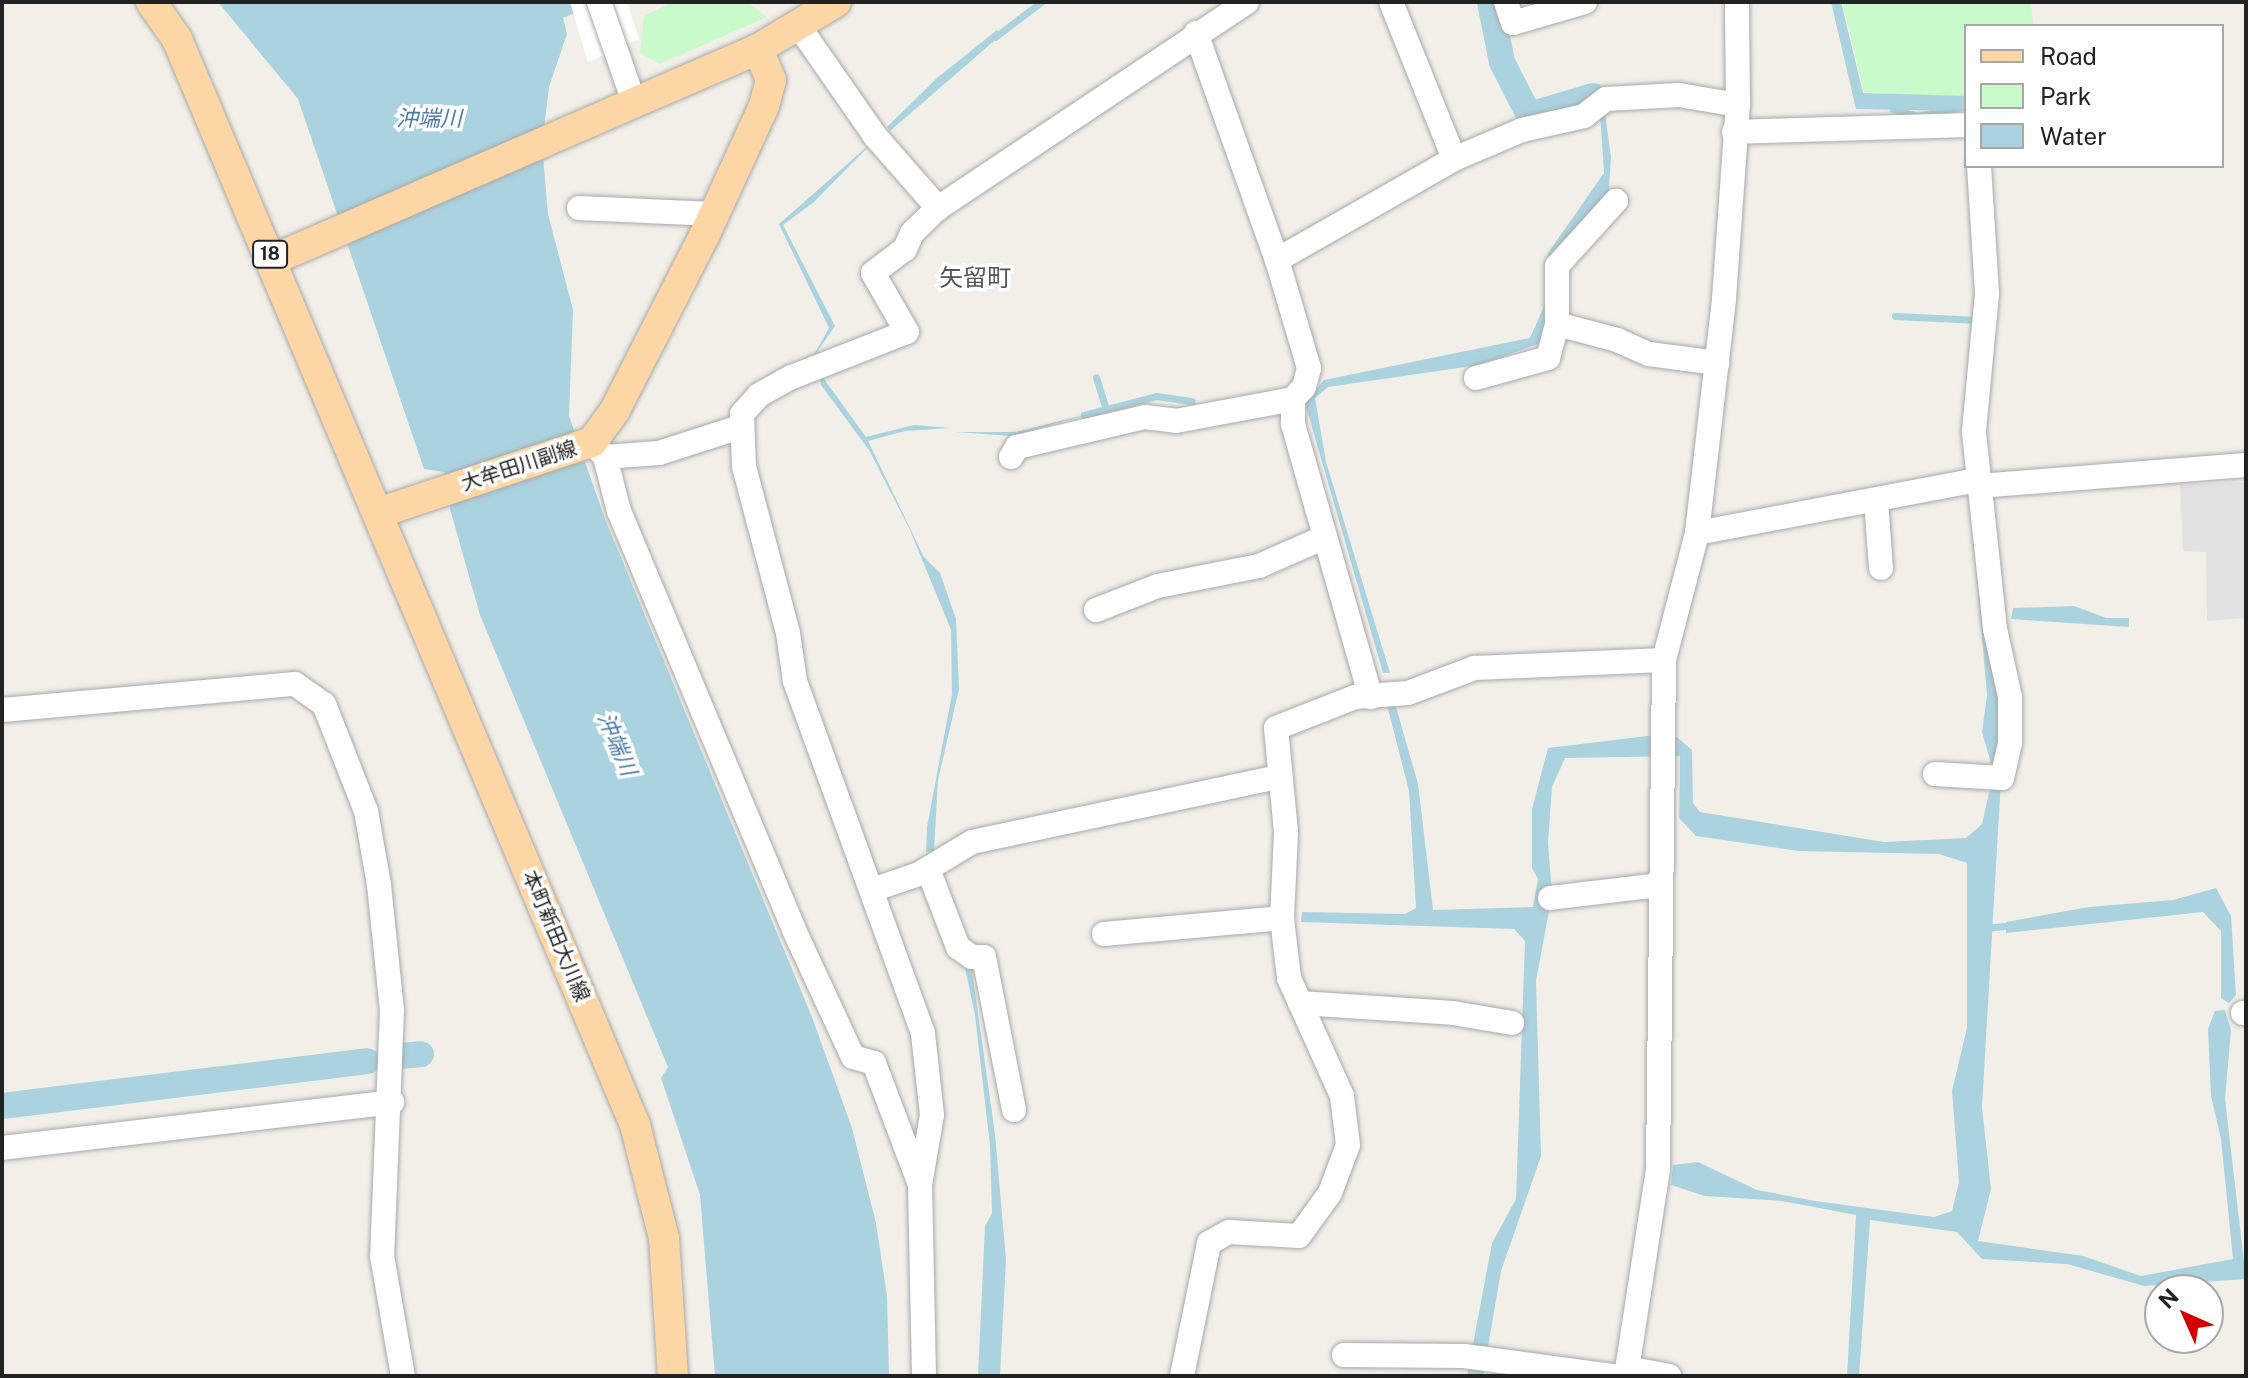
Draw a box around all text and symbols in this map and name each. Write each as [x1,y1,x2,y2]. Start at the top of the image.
legend [1964,24,2224,168]
text: Road [2040,42,2097,70]
text: Park [2040,82,2091,110]
water label: 沖端川 [396,106,462,132]
text: Water [2040,122,2107,150]
road number: 18 [252,240,288,268]
district label: 矢留町 [939,264,1011,292]
street label: 大牟田川副線 [458,436,580,496]
water label: 沖端川 [592,708,642,780]
street label: 本町新田大川線 [518,867,594,1005]
north arrow [2144,1274,2224,1354]
text: N [2153,1283,2184,1314]

